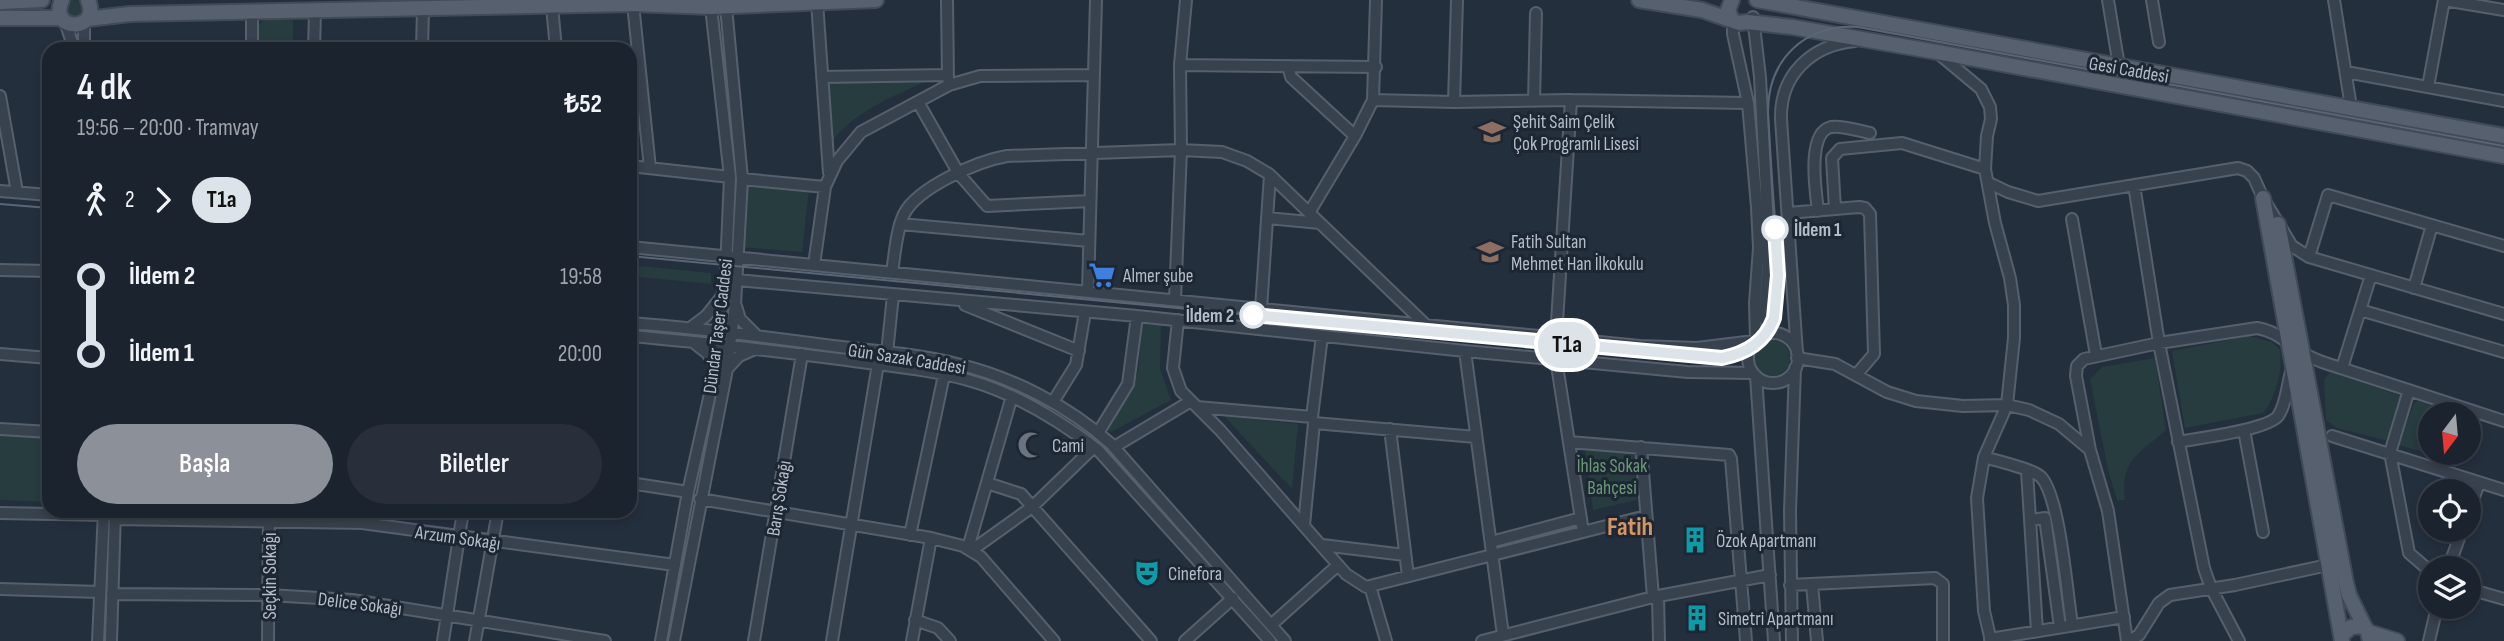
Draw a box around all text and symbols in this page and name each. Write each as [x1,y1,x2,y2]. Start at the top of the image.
street label: Gesi Caddesi [2087,52,2170,89]
text: 4 dk [77,65,132,110]
text: ₺52 [564,89,602,120]
place label: Şehit Saim Çelik Çok Programlı Lisesi [1513,111,1639,156]
text: 19:56 – 20:00 · Tramvay [77,114,259,142]
school or university icon: Şehit Saim Çelik Çok Programlı Lisesi [1477,117,1507,147]
icon: walk [77,181,115,219]
icon: forward [144,181,182,219]
text: T1a [206,185,237,214]
text: 2 [125,186,134,214]
marker: İldem 1 [1762,216,1788,242]
place label: İldem 1 [1794,219,1842,242]
place label: Fatih Sultan Mehmet Han İlkokulu [1511,231,1644,276]
school or university icon: Fatih Sultan Mehmet Han İlkokulu [1475,237,1505,267]
street label: Dündar Taşer Caddesi [699,257,738,395]
supermarket icon: Almer şube [1087,260,1117,290]
text: İldem 2 [129,261,195,292]
text: 19:58 [560,263,602,291]
place label: Almer şube [1122,265,1194,288]
marker: İldem 2 [1240,302,1266,328]
place label: İldem 2 [1186,305,1234,328]
line badge: T1a [1527,322,1607,368]
text: T1a [1552,330,1582,359]
text: İldem 1 [129,338,194,369]
street label: Gün Sazak Caddesi [846,339,967,380]
text: 20:00 [558,340,602,368]
north arrow [2418,402,2482,466]
map controls [2418,402,2481,619]
button: Başla [77,424,333,504]
button: Biletler [347,424,602,504]
mosque icon: Cami [1016,430,1046,460]
place label: Cami [1052,435,1084,458]
park label: İhlas Sokak Bahçesi [1577,455,1648,500]
street label: Barış Sokağı [762,459,797,538]
button: locate [2418,479,2481,542]
district label: Fatih [1607,512,1653,543]
street label: Arzum Sokağı [413,521,502,556]
building icon: Özok Apartmanı [1680,525,1710,555]
place label: Özok Apartmanı [1716,530,1816,553]
street label: Seçkin Sokağı [259,532,282,620]
button: layers [2418,556,2481,619]
theatre icon: Cinefora [1132,558,1162,588]
place label: Cinefora [1168,563,1222,586]
street label: Delice Sokağı [317,588,403,621]
building icon: Simetri Apartmanı [1682,603,1712,633]
place label: Simetri Apartmanı [1718,608,1834,631]

